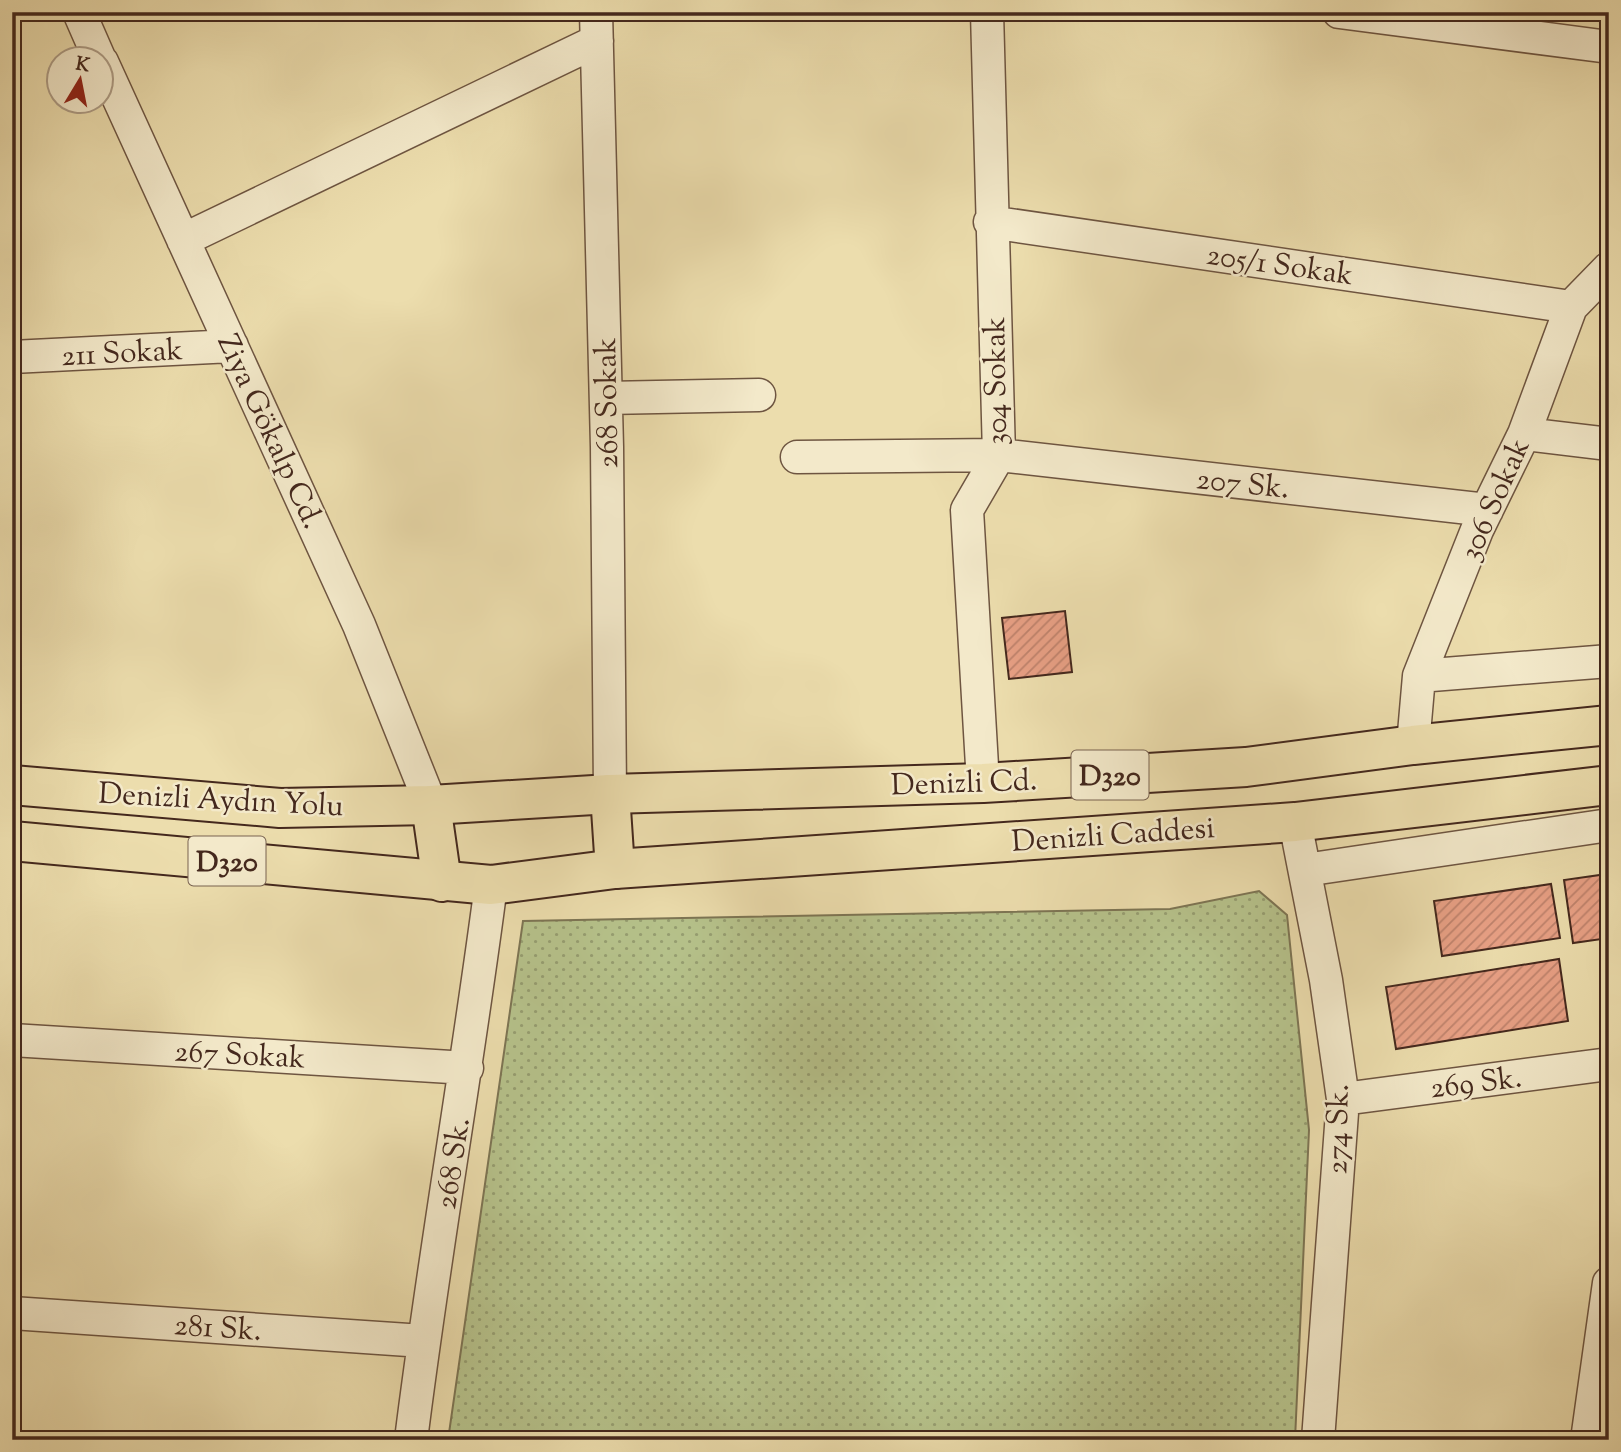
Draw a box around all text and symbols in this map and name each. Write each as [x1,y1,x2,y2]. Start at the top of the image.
north arrow [46,46,116,116]
text: K [73,51,92,80]
street label: 205/1 Sokak [1203,235,1356,298]
street label: 304 Sokak [975,316,1020,446]
street label: Ziya Gökalp Cd. [205,328,333,536]
street label: 211 Sokak [60,330,184,379]
street label: 268 Sokak [586,337,631,469]
street label: 306 Sokak [1450,432,1542,568]
street label: 207 Sk. [1194,459,1291,512]
road number: D320 [1072,750,1148,800]
street label: Denizli Cd. [890,760,1038,809]
street label: Denizli Aydın Yolu [97,774,344,829]
street label: Denizli Caddesi [1010,808,1216,865]
road number: D320 [188,836,266,886]
street label: 267 Sokak [173,1032,306,1081]
street label: 269 Sk. [1428,1058,1525,1111]
street label: 274 Sk. [1317,1083,1362,1175]
street label: 268 Sk. [426,1114,483,1212]
street label: 281 Sk. [173,1305,263,1354]

